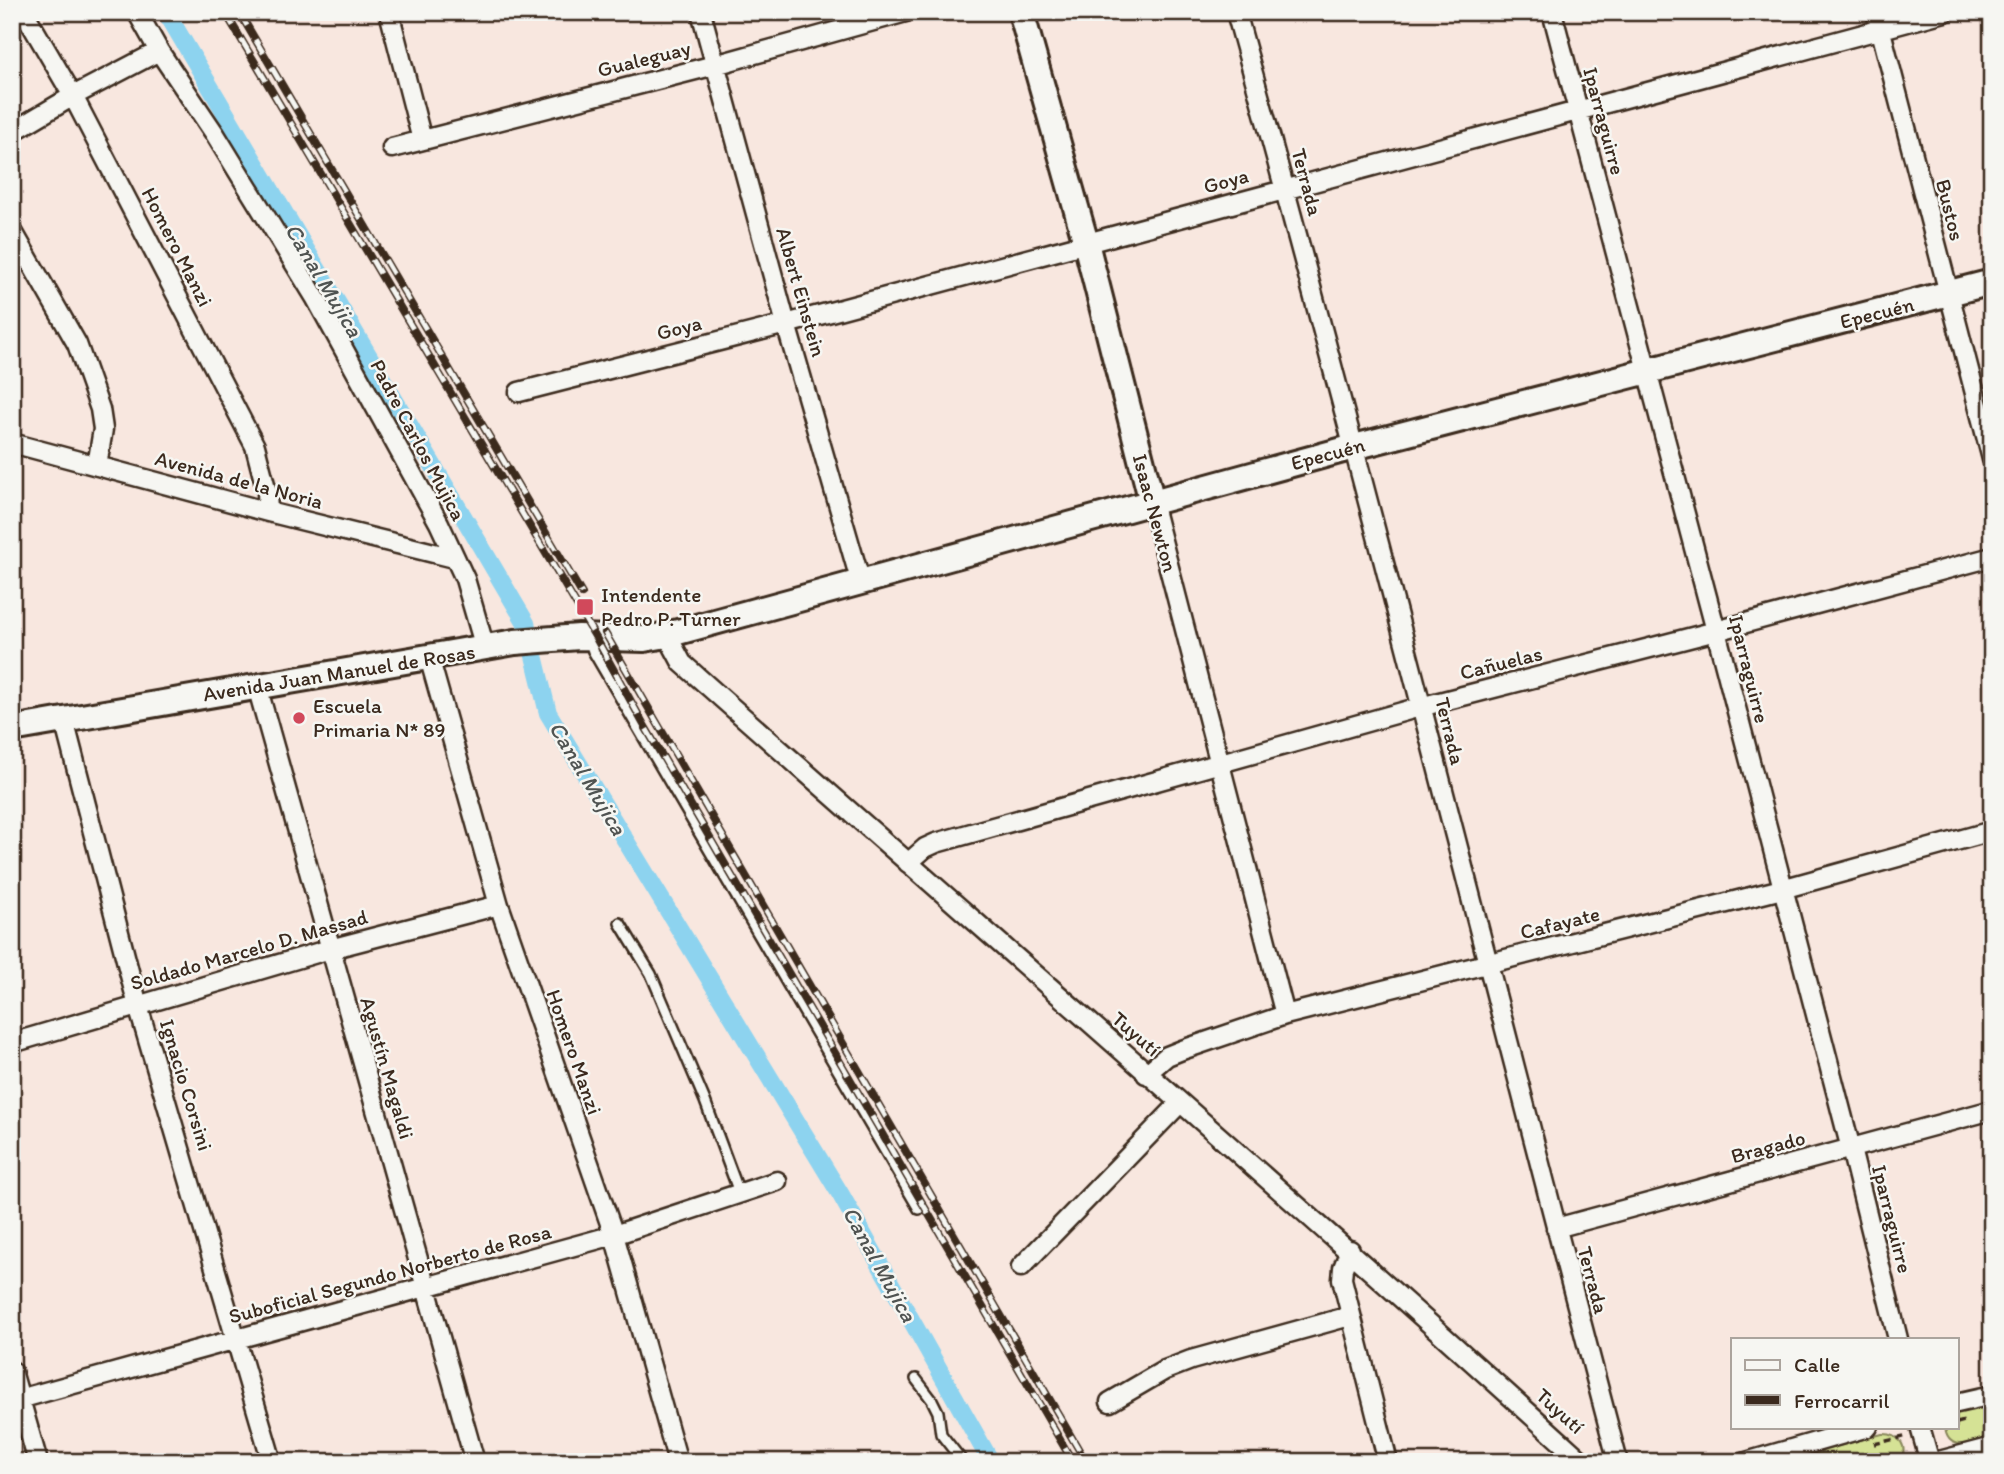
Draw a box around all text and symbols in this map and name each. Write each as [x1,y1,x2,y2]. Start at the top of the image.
street label: Gualeguay [595,35,693,82]
street label: Iparraguirre [1578,64,1631,178]
street label: Terrada [1287,145,1328,218]
street label: Goya [1201,163,1251,198]
street label: Bustos [1931,177,1970,243]
street label: Homero Manzi [137,183,218,311]
water label: Canal Mujica [279,218,369,343]
street label: Albert Einstein [771,224,832,359]
street label: Epecuén [1837,291,1917,334]
street label: Goya [654,310,704,345]
street label: Padre Carlos Mujica [365,355,472,525]
street label: Epecuén [1288,432,1368,475]
street label: Avenida de la Noria [153,445,326,514]
street label: Isaac Newton [1128,451,1183,575]
place label: Intendente Pedro P. Turner [601,582,741,631]
marker: Intendente Pedro P. Turner [575,597,595,617]
street label: Iparraguirre [1724,612,1775,726]
street label: Avenida Juan Manuel de Rosas [201,639,477,706]
street label: Cañuelas [1457,640,1545,685]
place label: Escuela Primaria N* 89 [313,693,446,742]
street label: Terrada [1430,695,1471,767]
marker: Escuela Primaria N* 89 [291,710,307,726]
water label: Canal Mujica [543,716,633,841]
street label: Cafayate [1517,901,1602,944]
street label: Soldado Marcelo D. Massad [127,903,371,995]
street label: Homero Manzi [541,986,608,1118]
street label: Agustín Magaldi [355,994,420,1142]
street label: Tuyutí [1107,1006,1166,1062]
street label: Ignacio Corsini [155,1016,218,1153]
street label: Bragado [1728,1125,1808,1168]
street label: Iparraguirre [1867,1162,1918,1276]
water label: Canal Mujica [837,1201,924,1327]
street label: Suboficial Segundo Norberto de Rosa [226,1218,554,1329]
street label: Terrada [1573,1243,1614,1316]
legend [1731,1338,1958,1428]
text: Calle [1794,1352,1840,1377]
street label: Tuyutí [1531,1383,1590,1439]
text: Ferrocarril [1794,1388,1889,1413]

